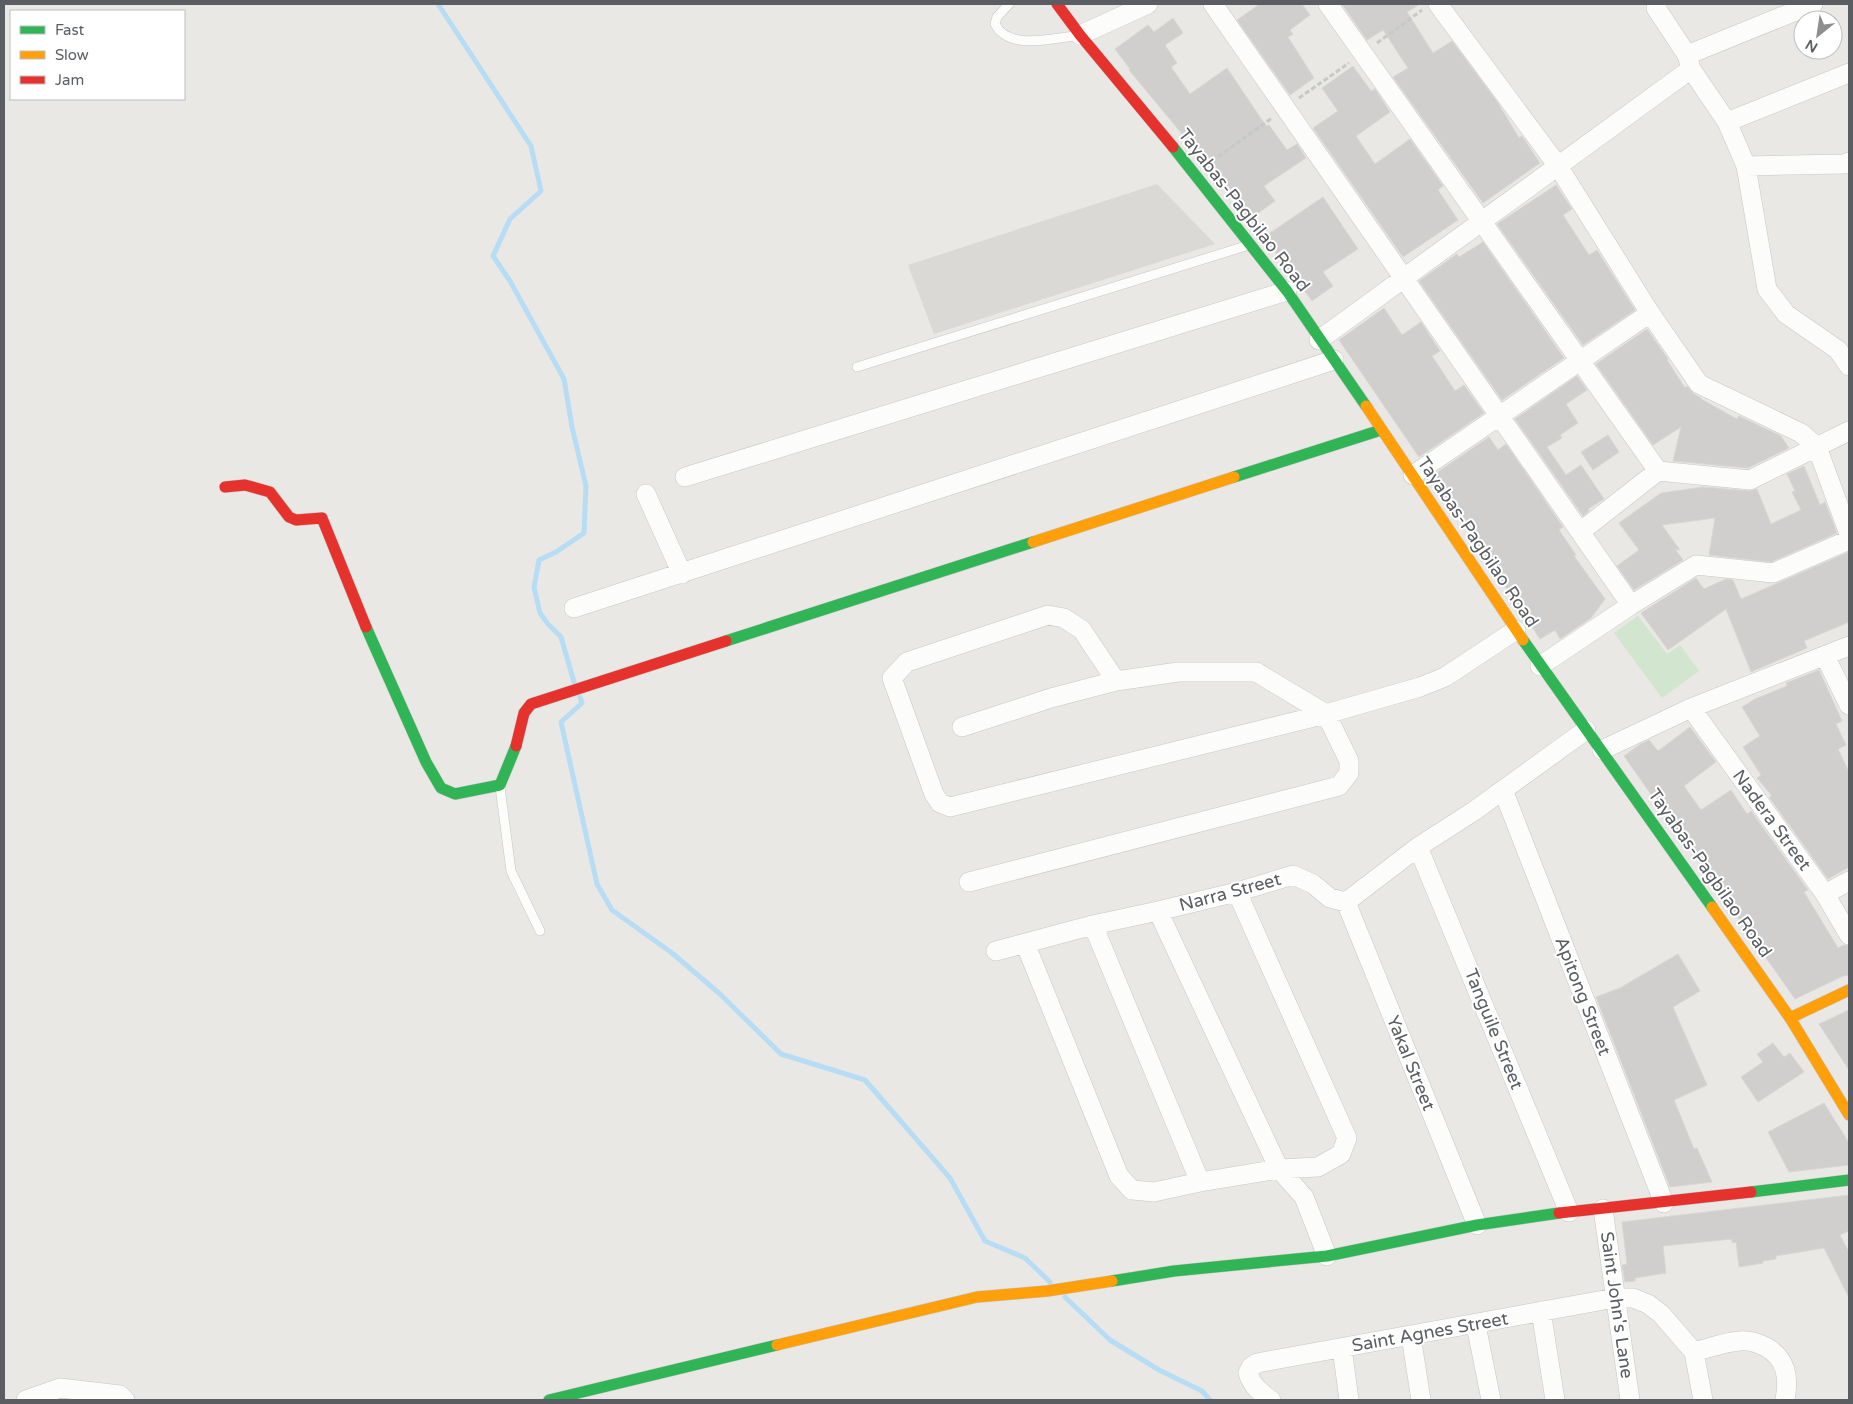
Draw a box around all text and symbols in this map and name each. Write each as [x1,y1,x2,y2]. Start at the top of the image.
legend [10,10,185,100]
north arrow [1793,10,1843,60]
text: Fast [55,21,85,39]
text: N [1803,36,1821,56]
text: Slow [55,46,89,64]
text: Jam [55,71,84,89]
street label: Tayabas-Pagbilao Road [1173,124,1315,296]
street label: Tayabas-Pagbilao Road [1413,453,1543,631]
street label: Nadera Street [1728,765,1816,875]
street label: Tayabas-Pagbilao Road [1643,784,1777,962]
street label: Narra Street [1177,868,1283,916]
street label: Apitong Street [1550,934,1616,1059]
street label: Tanguile Street [1460,965,1528,1093]
street label: Yakal Street [1382,1012,1440,1114]
street label: Saint John's Lane [1596,1230,1638,1380]
street label: Saint Agnes Street [1350,1307,1510,1357]

